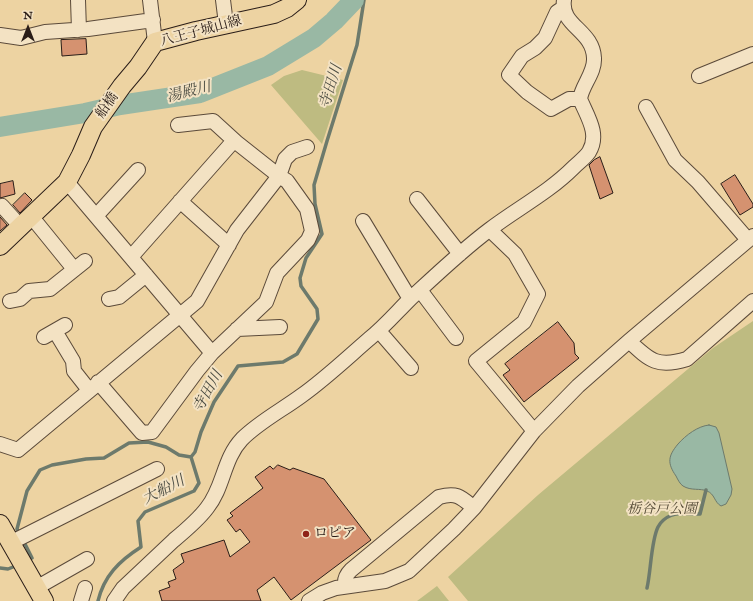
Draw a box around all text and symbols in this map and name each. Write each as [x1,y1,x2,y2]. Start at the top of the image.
north arrow [8,8,48,48]
text: N [23,9,33,23]
street label: 八王子城山線 [158,13,244,51]
water label: 寺田川 [317,63,347,111]
water label: 湯殿川 [165,79,213,107]
street label: 船橋 [93,90,123,122]
water label: 寺田川 [190,368,228,416]
water label: 大船川 [140,473,188,509]
park label: 栃谷戸公園 [627,502,697,518]
place label: ロピア [314,526,356,542]
marker: ロピア [301,529,311,539]

